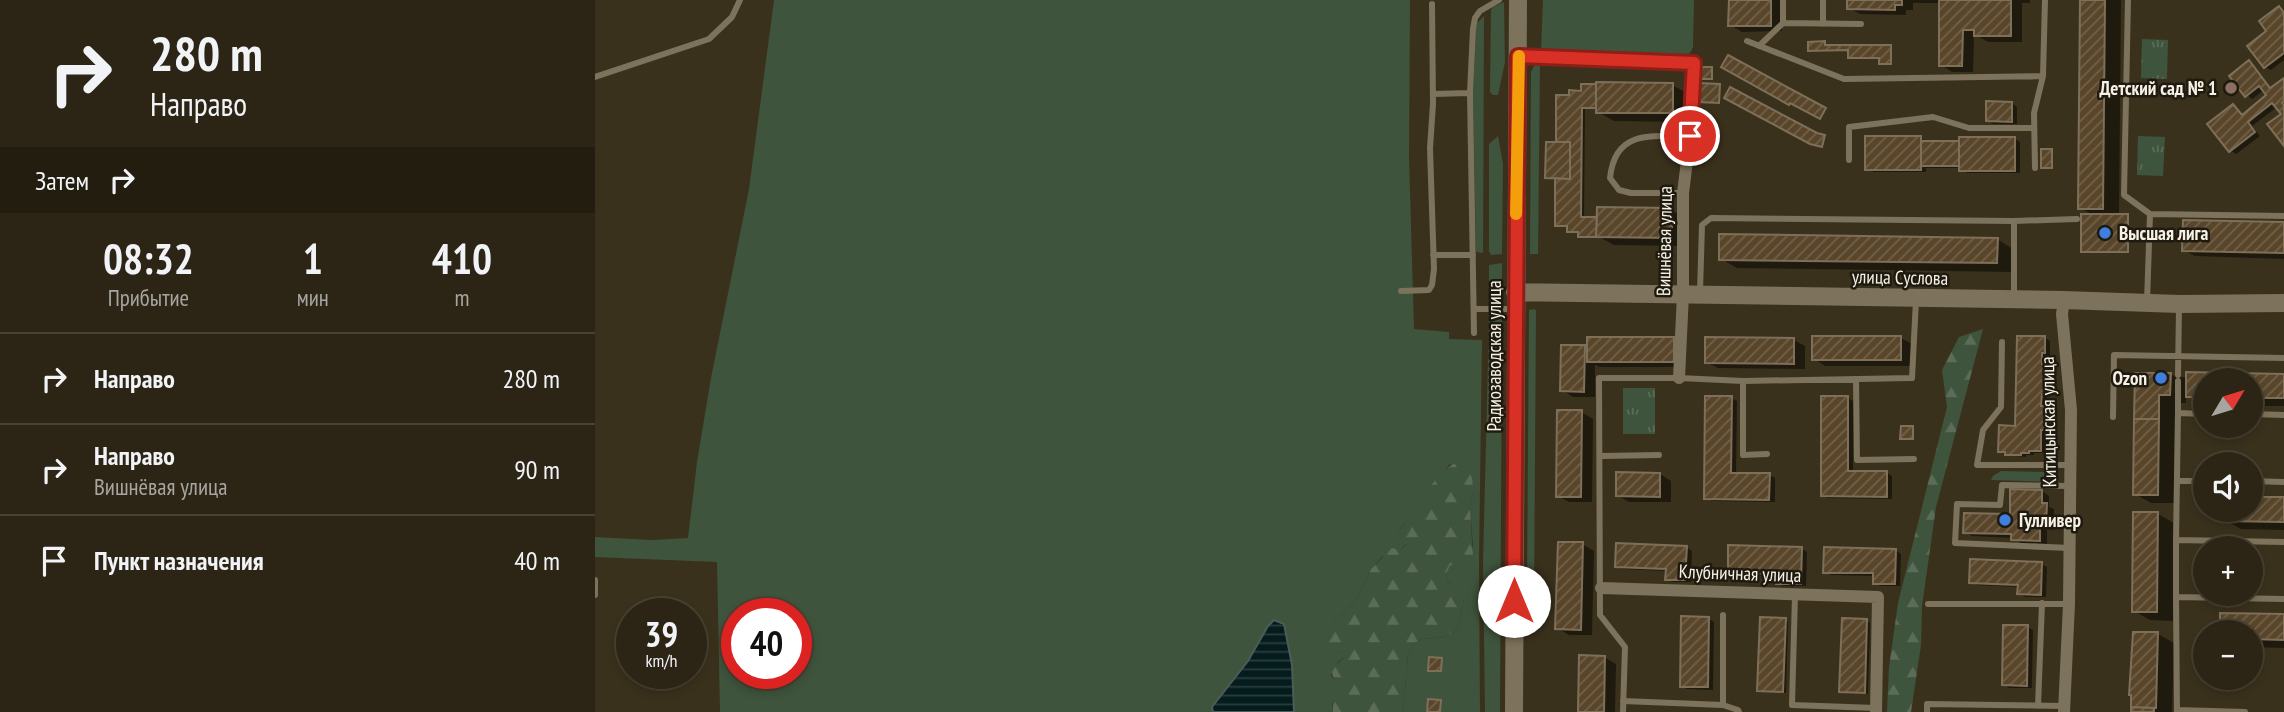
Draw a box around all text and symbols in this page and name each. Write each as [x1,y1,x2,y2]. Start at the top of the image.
text: 280 m [150,21,263,85]
icon: right [35,28,126,119]
place label: Детский сад № 1 [2100,76,2217,100]
marker: Детский сад № 1 [2223,80,2239,96]
text: Направо [150,83,247,125]
pin [1660,106,1720,166]
icon: arrive [1671,117,1709,155]
icon: right [103,161,141,199]
text: Затем [35,164,89,197]
street label: Вишнёвая улица [1651,186,1677,296]
place label: Высшая лига [2119,221,2208,245]
marker: Высшая лига [2097,225,2113,241]
text: 08:32 [103,231,194,286]
text: 1 [303,231,323,286]
text: 410 [432,231,492,286]
street label: улица Суслова [1852,264,1948,290]
street label: Радиозаводская улица [1482,280,1506,432]
text: Прибытие [108,283,189,312]
text: мин [297,283,329,312]
text: m [454,283,469,312]
street label: Китицынская улица [2035,356,2061,488]
icon: right [35,360,73,398]
text: Направо [94,362,175,395]
text: 280 m [502,362,560,395]
place label: Ozon [2113,366,2147,390]
north arrow [2193,368,2263,438]
map controls [2193,368,2263,690]
marker: Ozon [2153,370,2169,386]
text: Направо [94,439,175,472]
icon: right [35,451,73,489]
button: sound [2193,452,2263,522]
text: 90 m [514,453,560,486]
text: Вишнёвая улица [94,472,227,501]
place label: Гулливер [2019,508,2082,532]
marker: Гулливер [1997,512,2013,528]
button: + [2193,536,2263,606]
icon: arrive [35,542,73,580]
text: Пункт назначения [94,544,264,577]
text: 40 m [514,544,560,577]
street label: Клубничная улица [1678,559,1802,587]
position arrow [1477,564,1551,638]
speed limit sign: 40 [721,598,812,689]
text: 39 [645,611,678,657]
button: − [2193,620,2263,690]
text: km/h [646,649,677,672]

